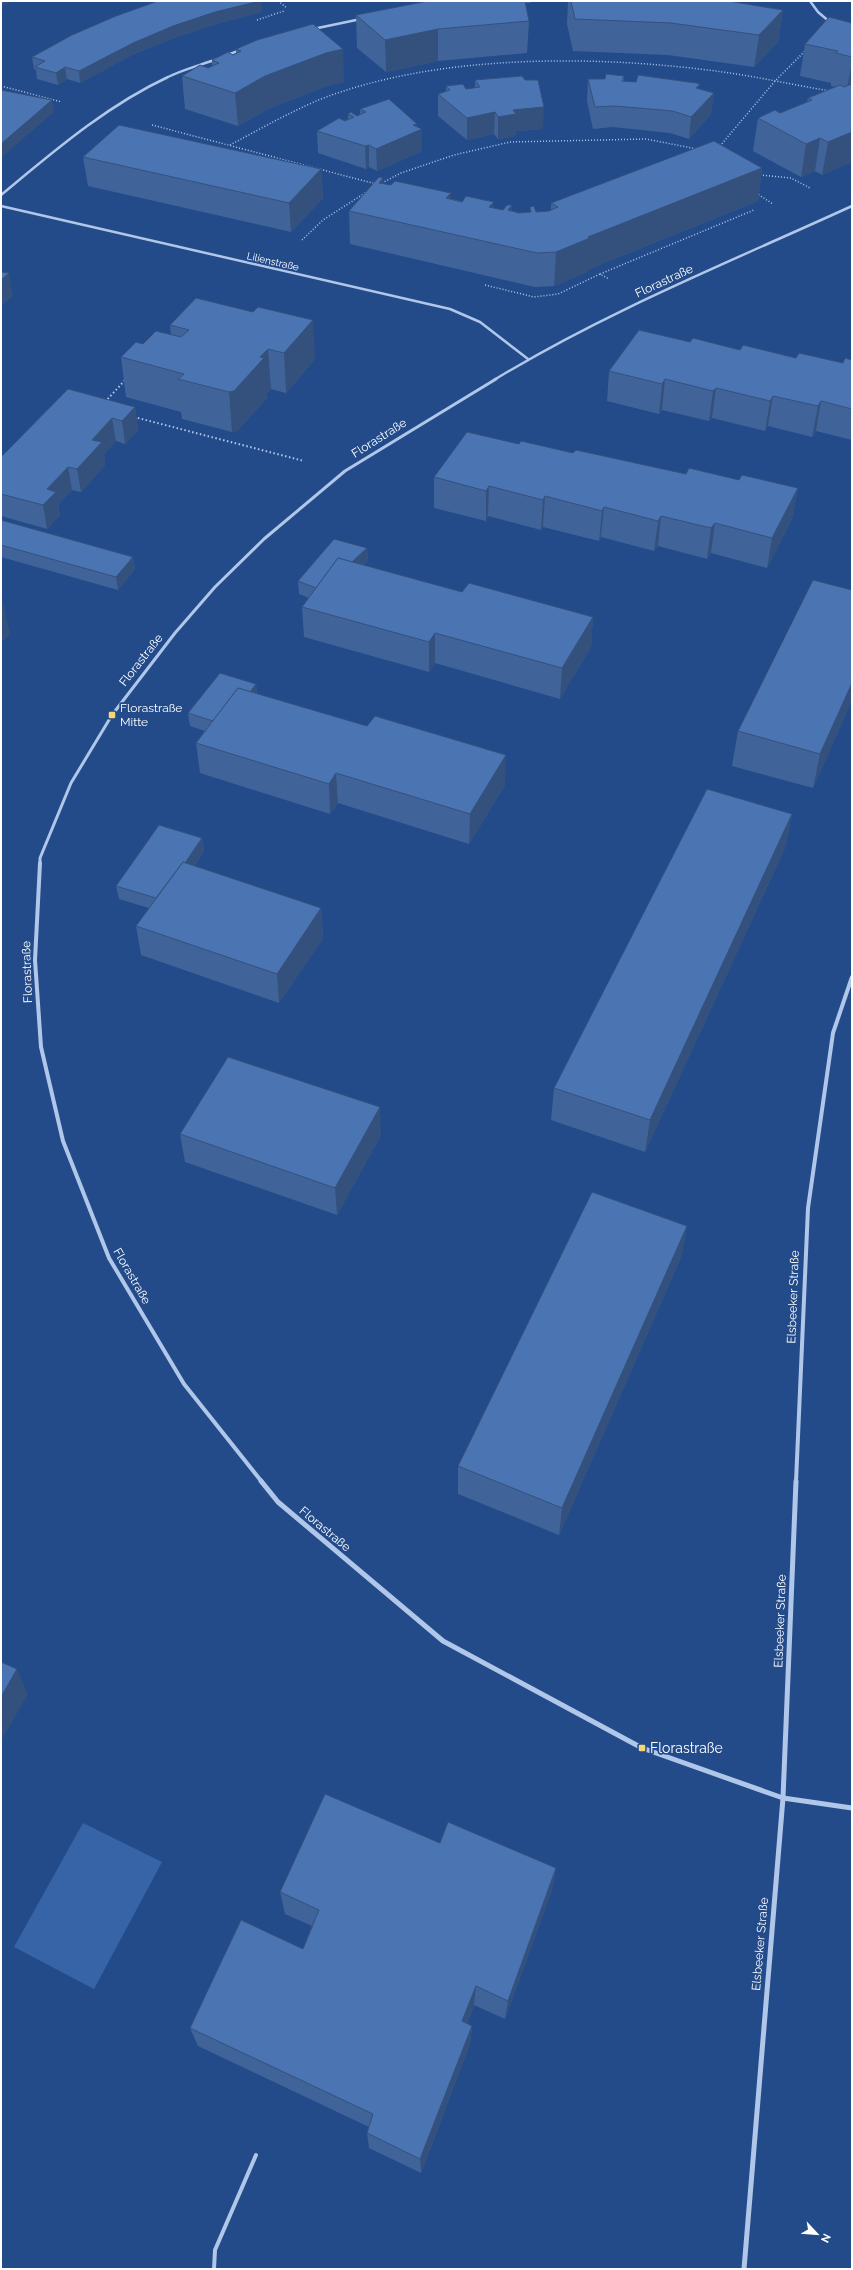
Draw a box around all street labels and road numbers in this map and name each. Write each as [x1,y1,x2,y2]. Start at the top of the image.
street label: Lilienstraße [246,250,300,273]
street label: Florastraße [633,261,695,301]
street label: Florastraße [349,416,409,460]
street label: Florastraße [116,631,166,689]
street label: Florastraße [19,941,35,1003]
street label: Florastraße [110,1245,154,1307]
street label: Elsbeeker Straße [784,1250,802,1344]
street label: Florastraße [297,1504,353,1554]
street label: Elsbeeker Straße [771,1574,789,1668]
street label: Elsbeeker Straße [749,1897,771,1991]

